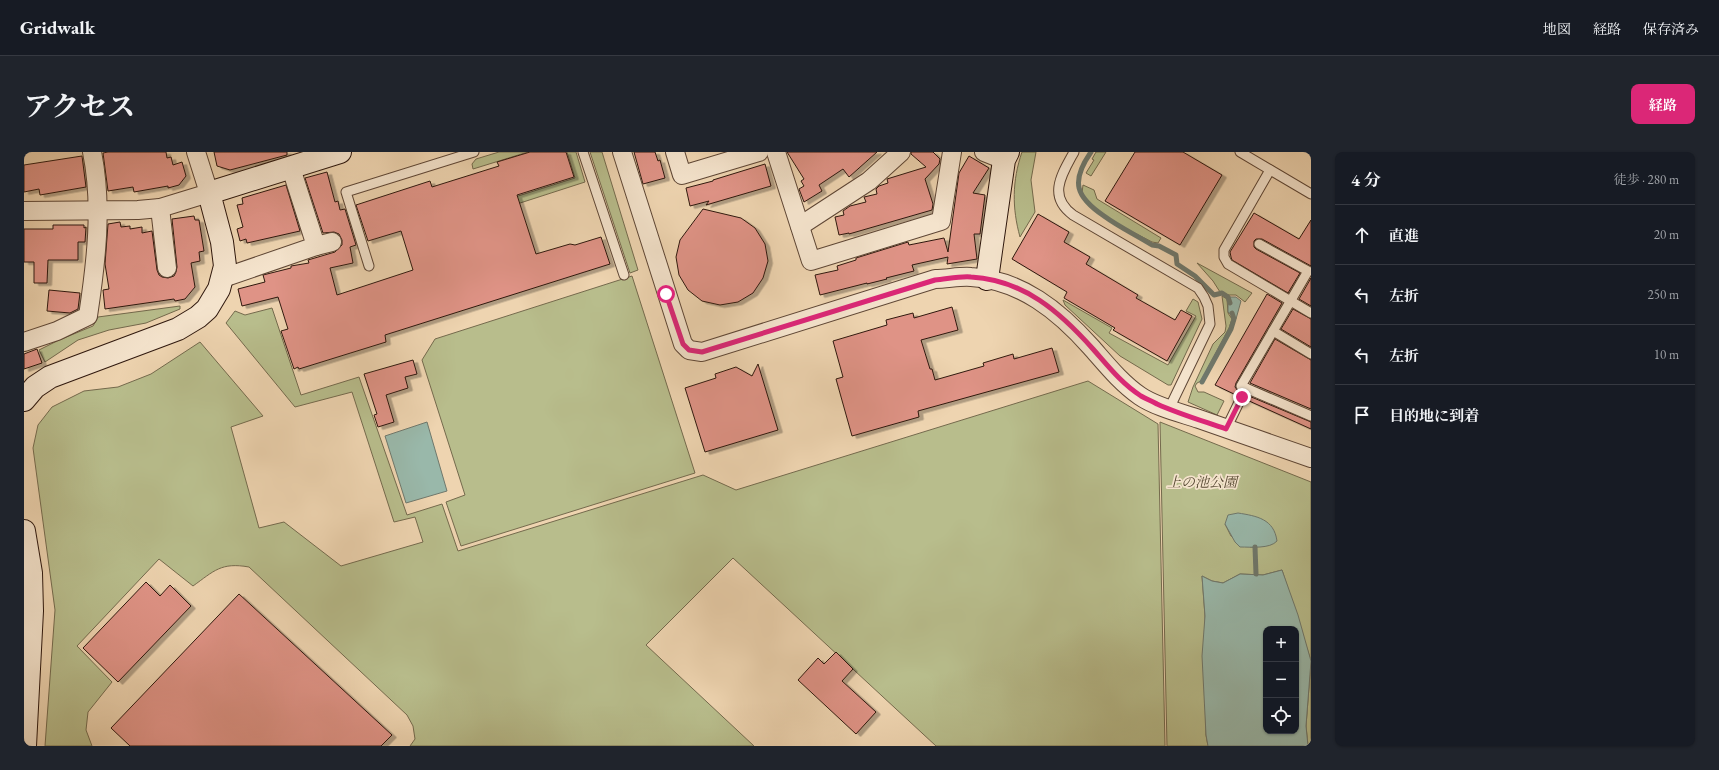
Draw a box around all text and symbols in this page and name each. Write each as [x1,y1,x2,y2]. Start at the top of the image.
text: Gridwalk [20,15,95,40]
text: 地図 [1543,20,1571,38]
text: 経路 [1593,20,1621,38]
text: 保存済み [1643,20,1699,38]
button: 経路 [1631,84,1695,124]
text: アクセス [24,88,135,124]
text: 4 分 [1351,169,1381,191]
text: 徒歩 · 280 m [1614,171,1679,188]
icon: ahead [1351,224,1373,246]
text: 直進 [1389,226,1419,245]
text: 20 m [1654,226,1679,243]
icon: left [1351,284,1373,306]
route start [657,285,675,303]
text: 左折 [1389,286,1419,305]
text: 250 m [1648,286,1679,303]
icon: left [1351,344,1373,366]
text: 左折 [1389,346,1419,365]
text: 10 m [1654,346,1679,363]
route end [1233,388,1251,406]
icon: arrive [1351,404,1373,426]
text: 目的地に到着 [1389,406,1479,425]
park label: 上の池公園 [1167,473,1239,491]
map controls [1263,626,1299,734]
button: + [1263,626,1299,662]
button: − [1263,662,1299,698]
button: locate [1263,698,1299,734]

